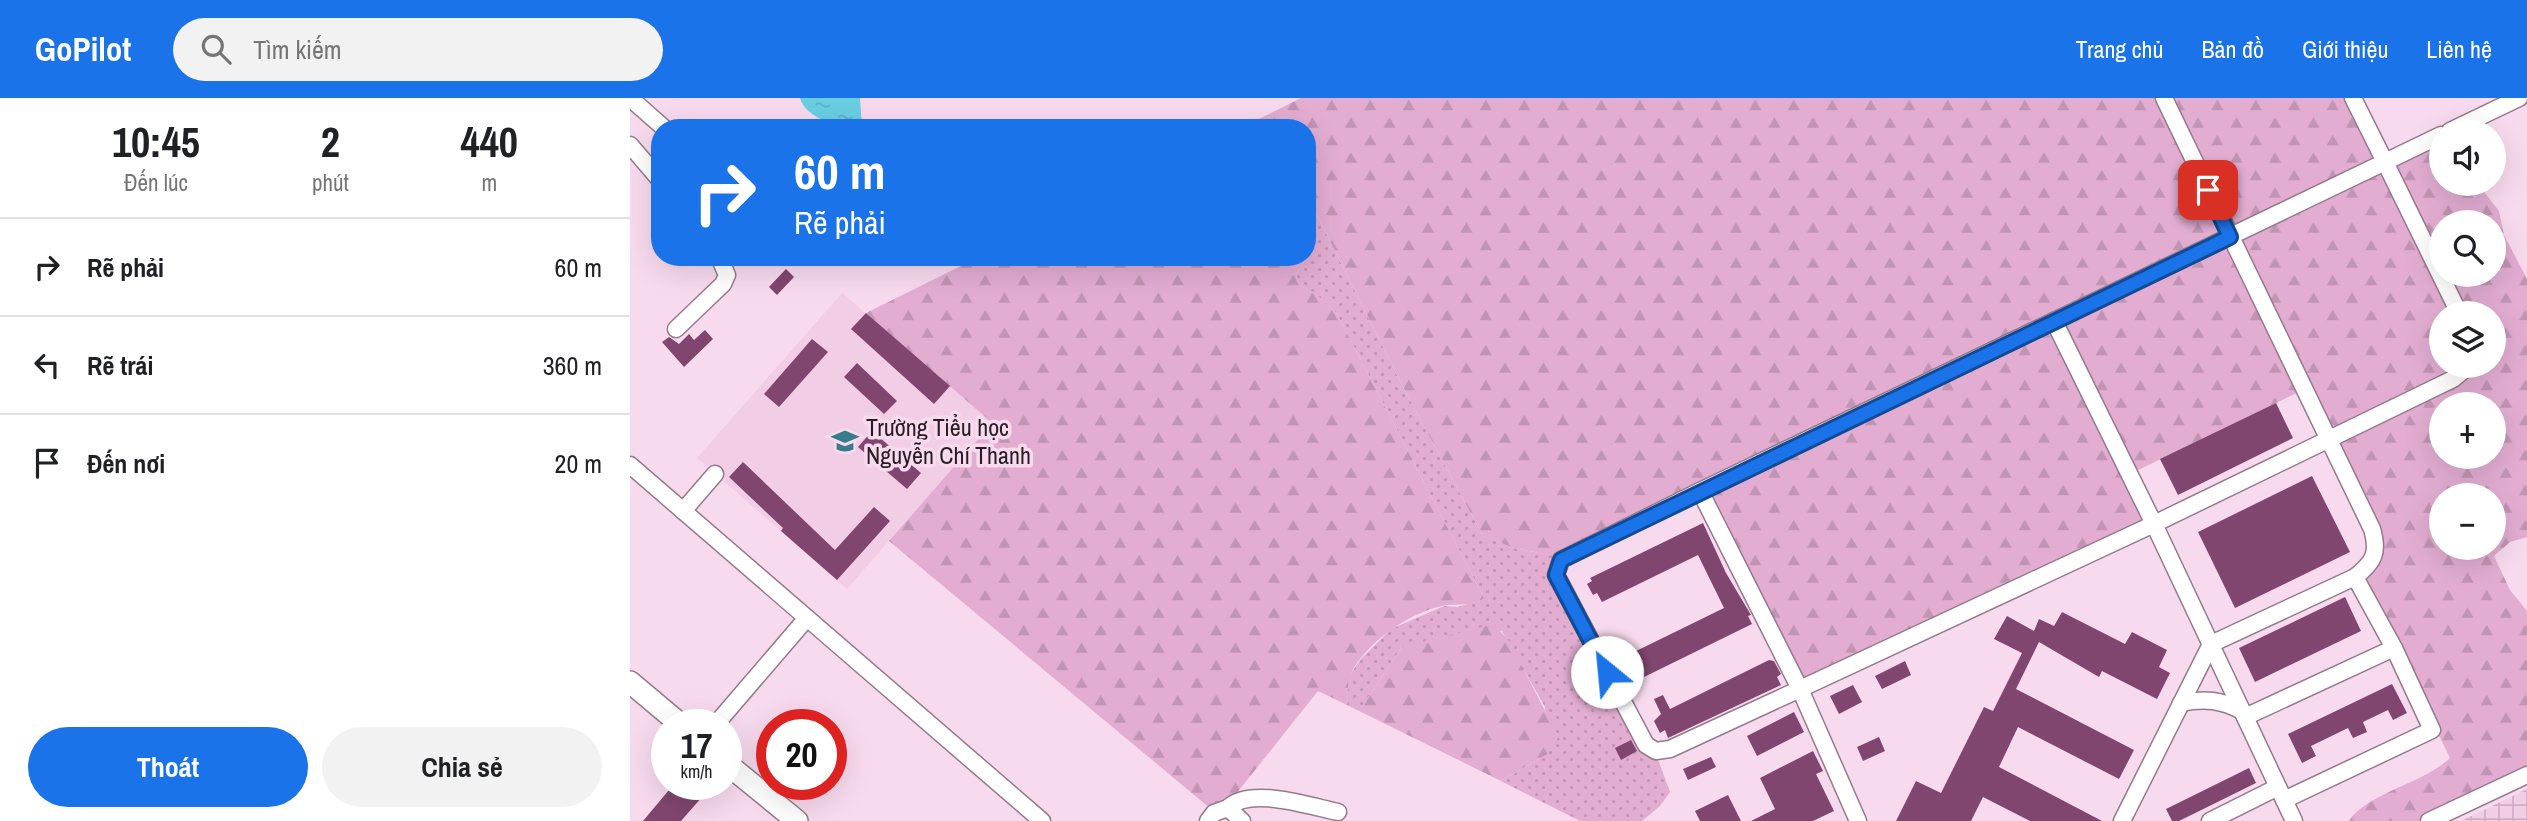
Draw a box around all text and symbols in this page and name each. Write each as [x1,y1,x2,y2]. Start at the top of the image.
search box [173,18,663,81]
text: GoPilot [35,27,131,71]
icon: search [197,30,235,68]
text: Tìm kiếm [253,32,342,67]
text: Trang chủ [2076,33,2163,65]
text: Bản đồ [2201,33,2264,65]
text: Giới thiệu [2302,33,2388,65]
text: Liên hệ [2426,33,2492,65]
text: 10:45 [112,114,200,170]
text: 2 [321,114,340,170]
text: 440 [461,114,518,170]
map controls [2429,119,2506,560]
button: sound [2429,119,2506,196]
text: 60 m [794,138,886,204]
icon: right [679,147,770,238]
pin [2178,160,2238,220]
text: Đến lúc [124,167,188,198]
text: phút [312,167,349,198]
text: m [481,167,497,198]
icon: arrive [2189,171,2227,209]
text: Rẽ phải [794,201,886,244]
button: search [2429,210,2506,287]
icon: right [28,248,66,286]
text: Rẽ phải [87,250,164,285]
text: 60 m [555,250,602,285]
button: layers [2429,301,2506,378]
icon: left [28,346,66,384]
text: Rẽ trái [87,348,153,383]
text: 360 m [543,348,602,383]
button: + [2429,392,2506,469]
place label: Trường Tiểu học Nguyễn Chí Thanh [866,411,1031,471]
school or university icon: Trường Tiểu học Nguyễn Chí Thanh [830,426,860,456]
icon: arrive [28,444,66,482]
text: Đến nơi [87,446,165,481]
text: 20 m [555,446,602,481]
button: − [2429,483,2506,560]
position arrow [1570,635,1644,709]
speed limit sign: 20 [756,709,847,800]
text: 17 [681,722,712,769]
button: Thoát [28,727,308,807]
button: Chia sẻ [322,727,602,807]
text: km/h [681,759,713,784]

